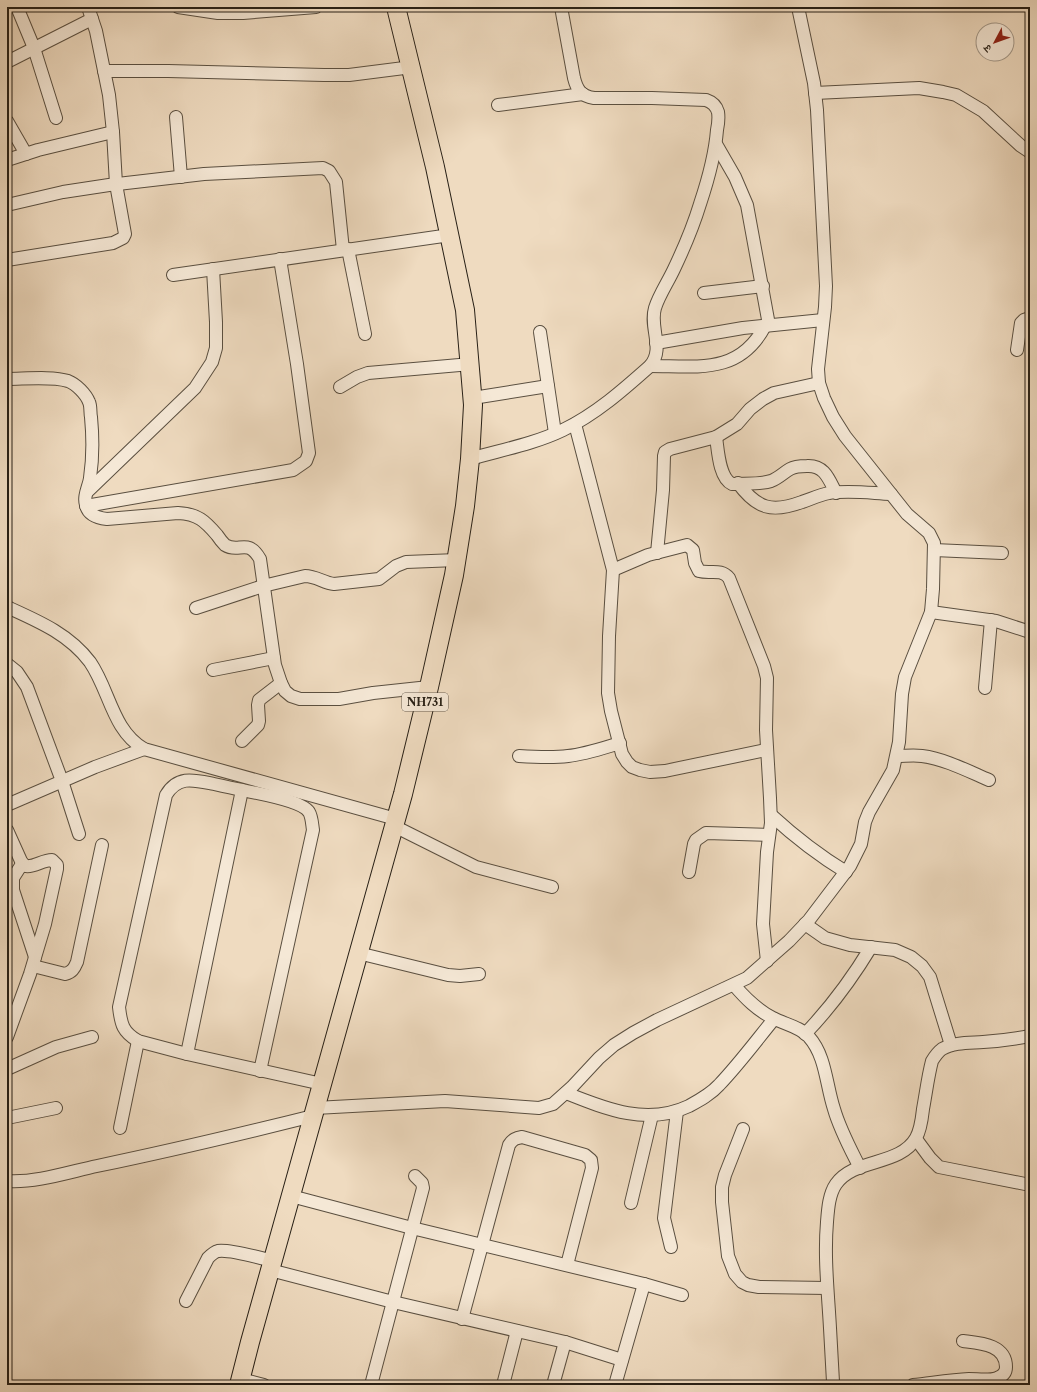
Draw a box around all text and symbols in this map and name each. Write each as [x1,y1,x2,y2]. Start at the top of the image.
north arrow [975,22,1015,62]
text: उ [979,41,995,56]
road number: NH731 [402,693,448,711]

